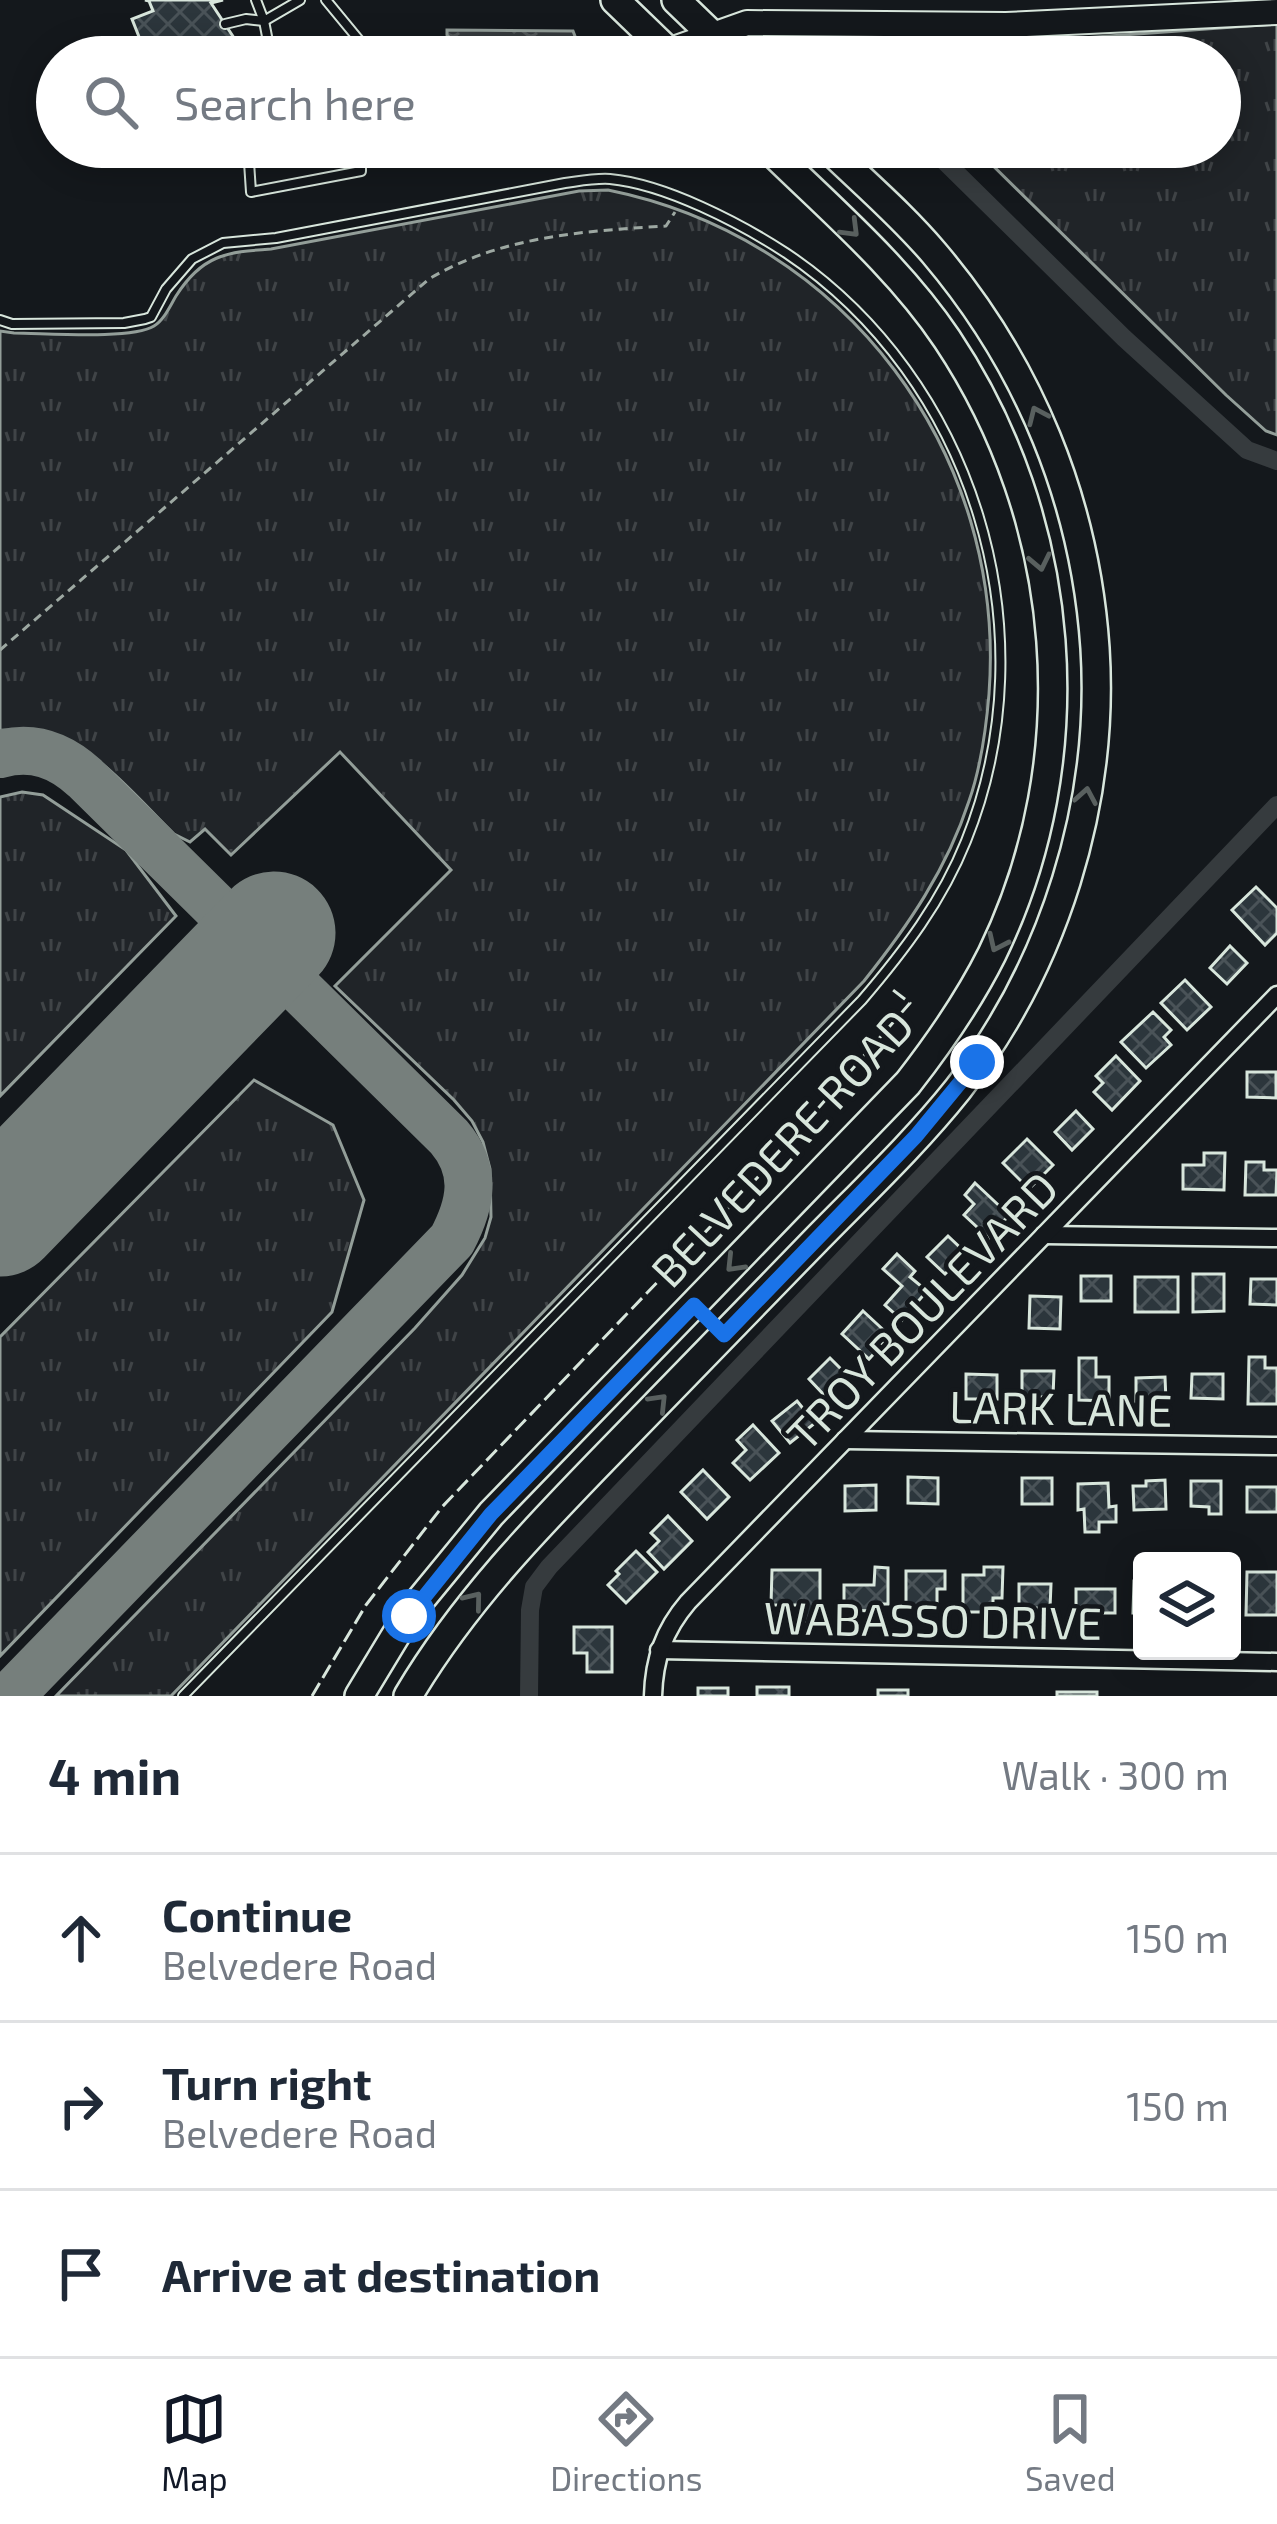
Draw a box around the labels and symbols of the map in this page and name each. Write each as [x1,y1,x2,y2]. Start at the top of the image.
one-way arrow [837,214,859,236]
one-way arrow [1028,406,1052,427]
one-way arrow [1027,552,1052,572]
one-way arrow [1073,786,1098,806]
one-way arrow [987,931,1011,952]
street label: BELVEDERE ROAD [639,997,923,1297]
route end [950,1035,1004,1089]
street label: TROY BOULEVARD [775,1160,1067,1460]
one-way arrow [726,1250,748,1272]
street label: LARK LANE [949,1378,1173,1436]
one-way arrow [645,1394,667,1416]
route start [382,1589,436,1643]
street label: WABASSO DRIVE [763,1589,1103,1649]
one-way arrow [460,1591,481,1613]

